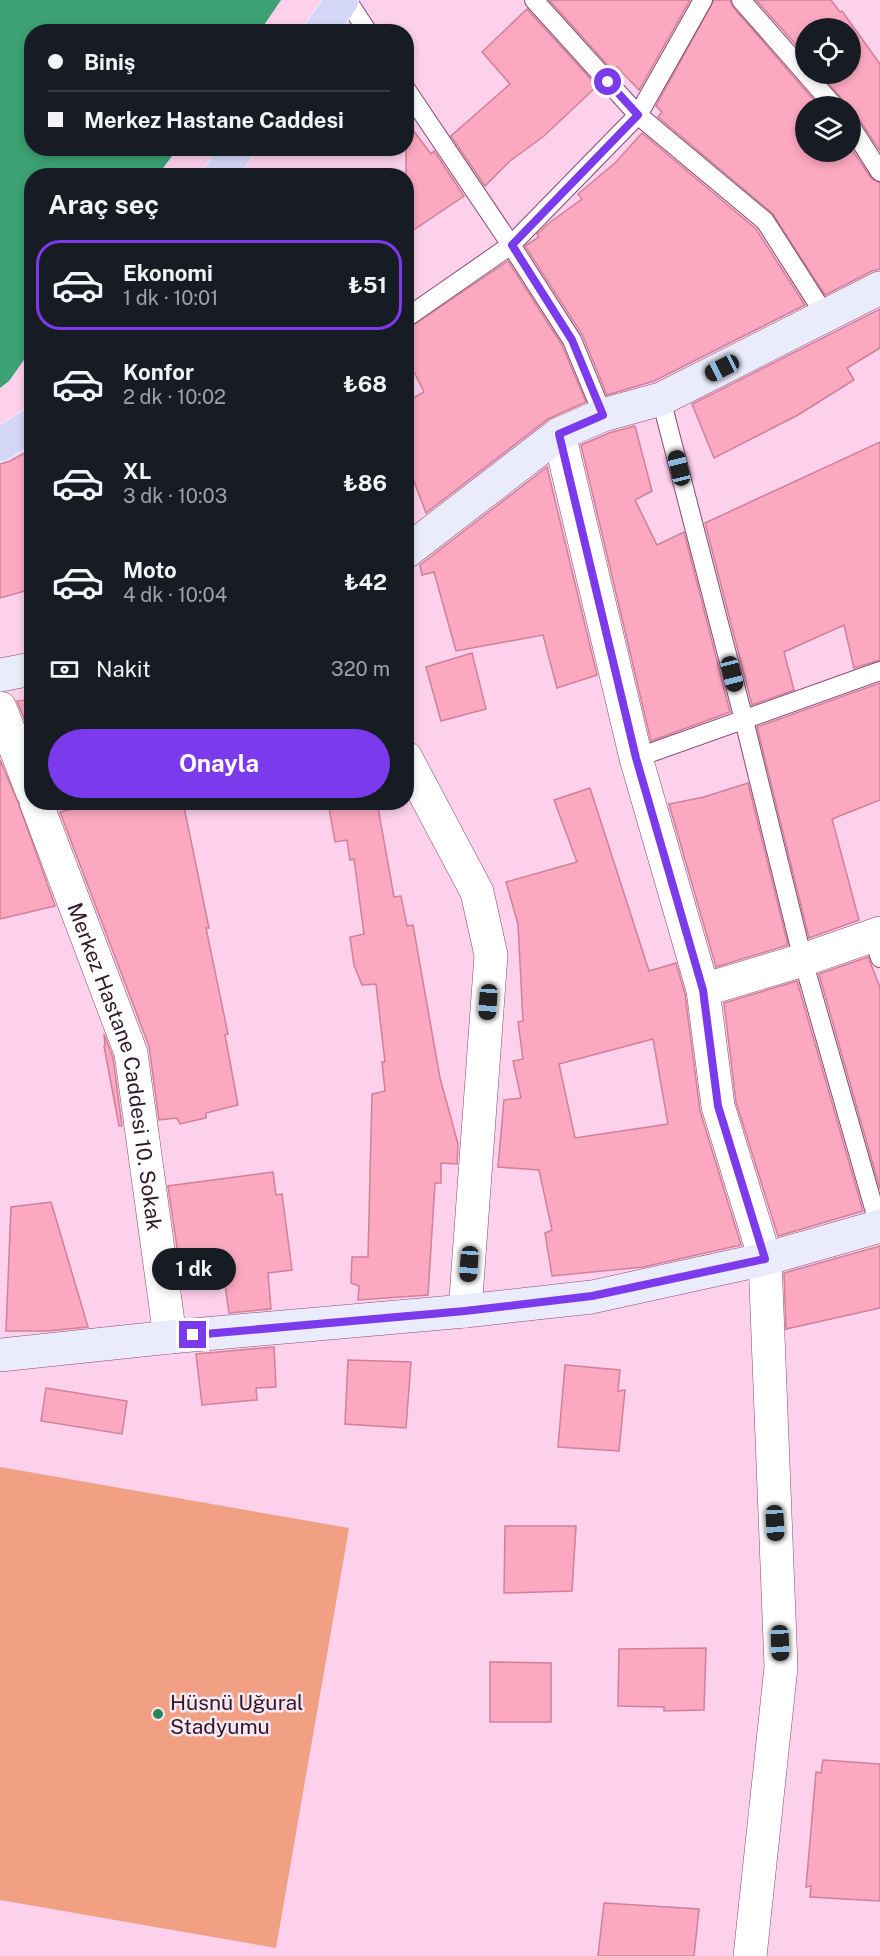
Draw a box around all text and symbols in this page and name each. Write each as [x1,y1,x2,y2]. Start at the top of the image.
map controls [795,18,861,162]
button: locate [795,18,861,84]
text: Biniş [84,49,135,75]
route start [594,68,621,95]
button: layers [795,96,861,162]
text: Merkez Hastane Caddesi [84,107,344,133]
text: Araç seç [48,188,159,220]
icon: car [51,258,105,312]
text: Ekonomi [123,260,213,286]
text: ₺51 [348,272,387,298]
text: 1 dk · 10:01 [123,286,218,310]
car [702,352,742,384]
icon: car [51,357,105,411]
text: Konfor [123,359,194,385]
text: ₺68 [343,371,387,397]
text: 2 dk · 10:02 [123,385,226,409]
car [666,448,692,488]
icon: car [51,456,105,510]
text: XL [123,458,151,484]
text: ₺86 [343,470,387,496]
text: 3 dk · 10:03 [123,484,227,508]
icon: car [51,555,105,609]
text: Moto [123,557,177,583]
text: ₺42 [344,569,387,595]
text: 4 dk · 10:04 [123,583,227,607]
icon: cash [48,653,81,686]
car [719,654,745,694]
text: Nakit [96,656,151,682]
text: 320 m [331,657,390,681]
button: Onayla [48,729,390,798]
street label: Merkez Hastane Caddesi 10. Sokak [63,899,168,1232]
car [478,983,498,1021]
car [459,1245,479,1283]
callout: 1 dk [151,1248,235,1290]
text: 1 dk [176,1257,212,1281]
route end [179,1321,206,1348]
car [765,1505,785,1541]
car [770,1625,790,1661]
place label: Hüsnü Uğural Stadyumu [170,1690,303,1739]
marker: Hüsnü Uğural Stadyumu [151,1707,165,1721]

